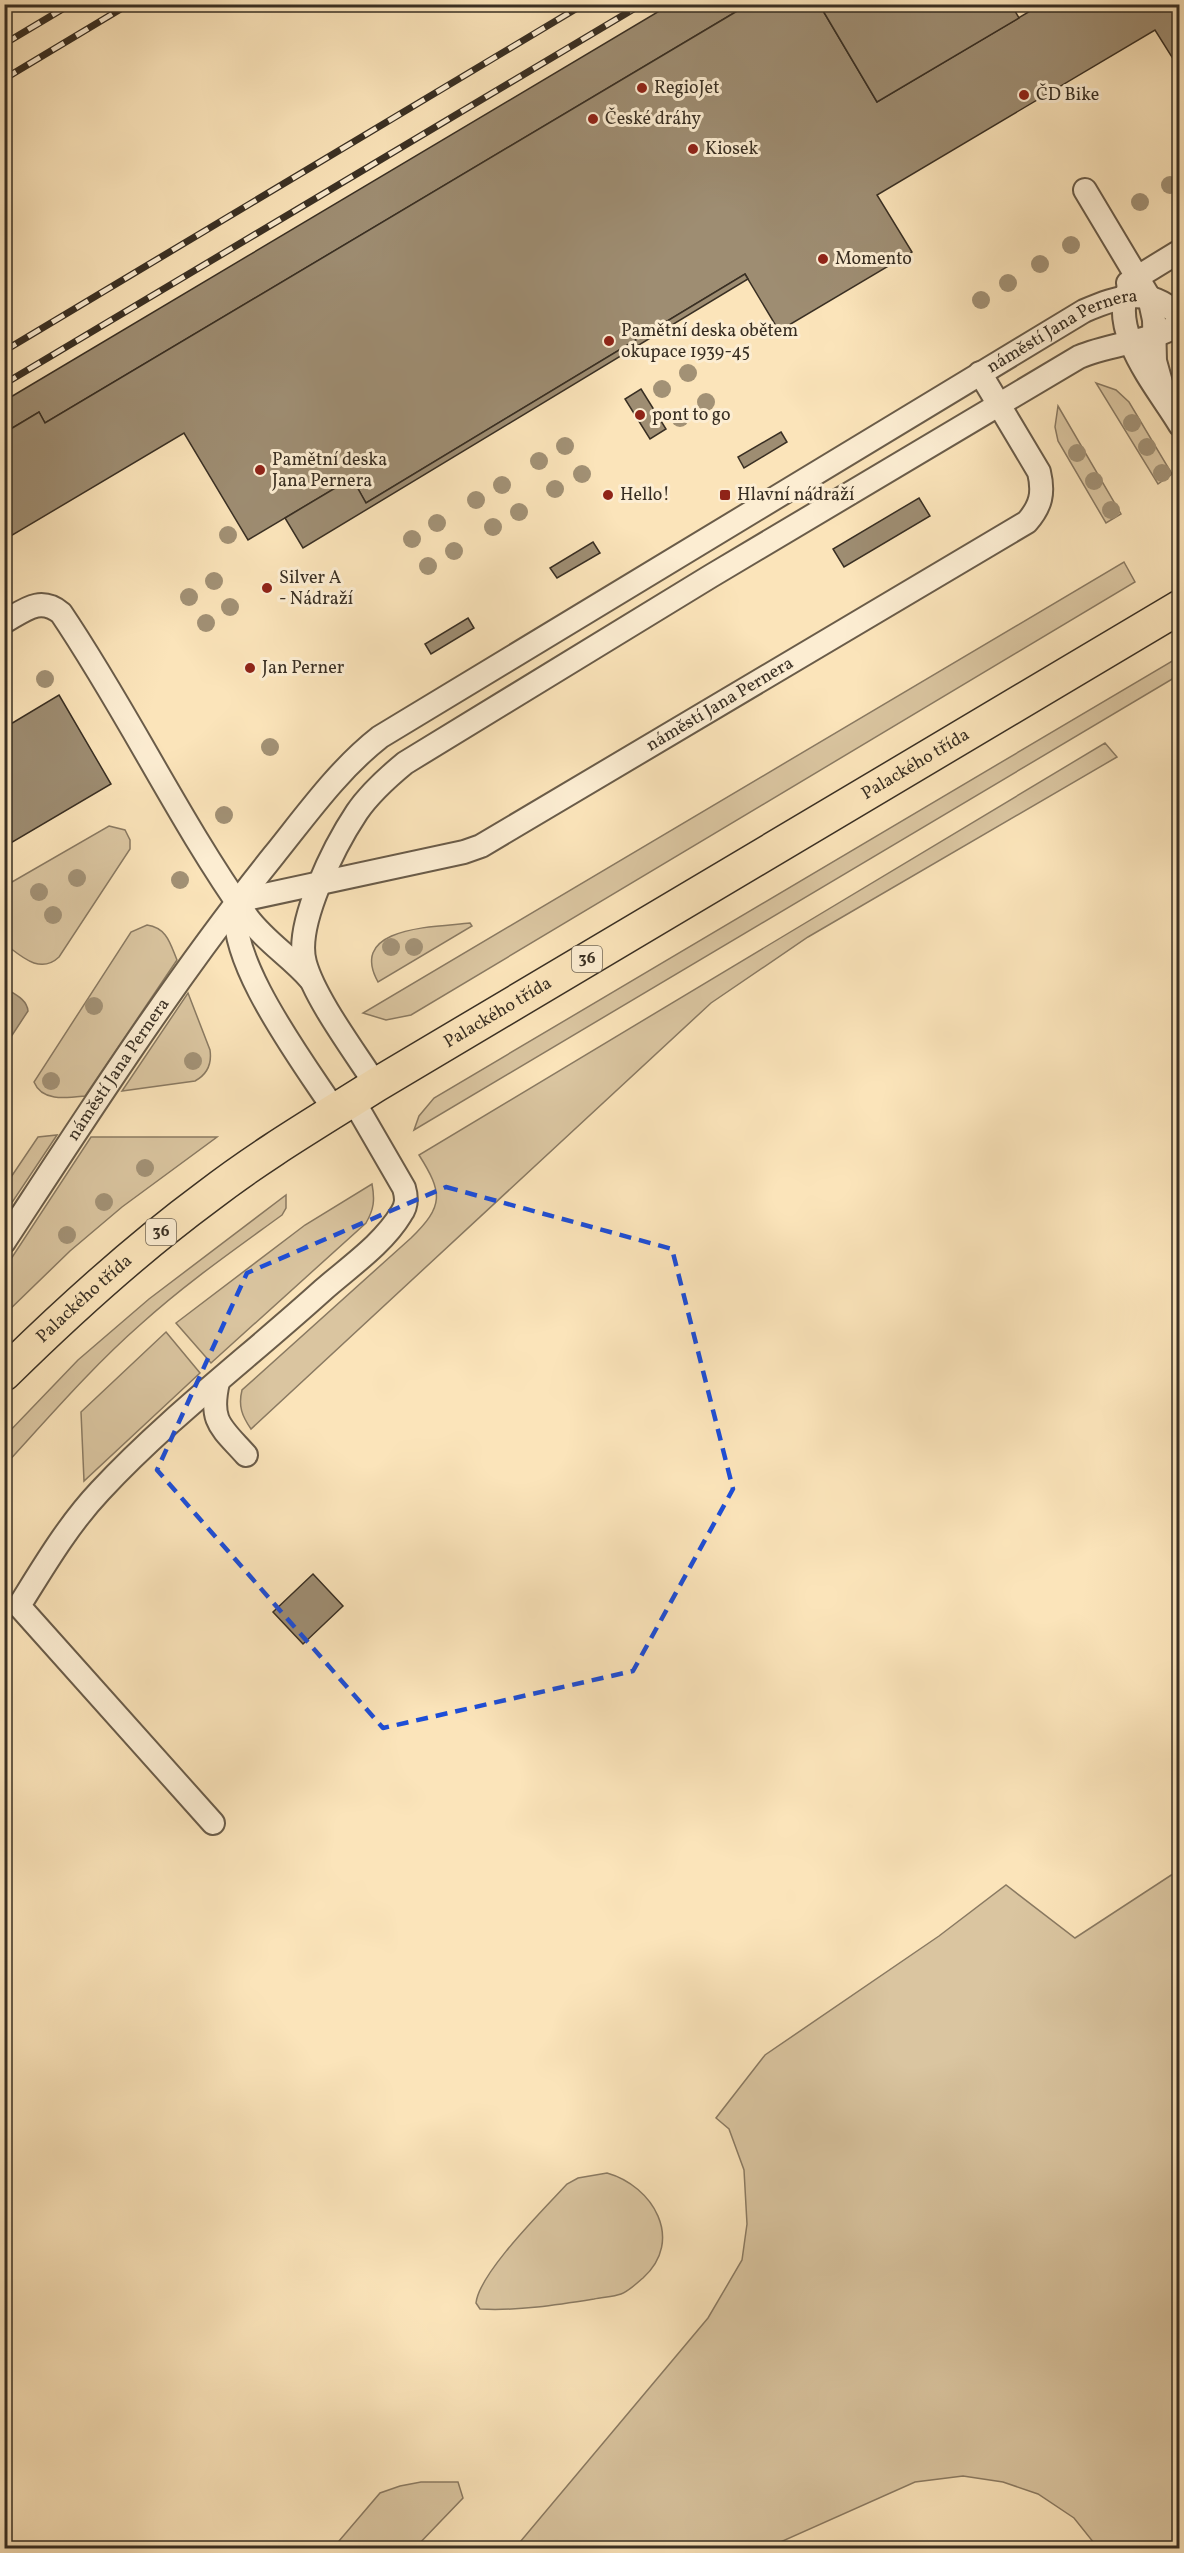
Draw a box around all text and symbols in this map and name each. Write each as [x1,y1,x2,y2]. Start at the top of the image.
place label: RegioJet [654,76,719,101]
marker: RegioJet [635,81,649,95]
place label: ČD Bike [1036,83,1099,108]
marker: ČD Bike [1017,88,1031,102]
place label: České dráhy [605,107,701,132]
marker: České dráhy [586,112,600,126]
place label: Kiosek [705,137,758,162]
marker: Kiosek [686,142,700,156]
place label: Momento [835,247,912,272]
marker: Momento [816,252,830,266]
street label: náměstí Jana Pernera [982,284,1138,380]
place label: Pamětní deska obětem okupace 1939-45 [621,319,798,365]
marker: Pamětní deska obětem okupace 1939-45 [602,334,616,348]
place label: pont to go [652,403,731,428]
marker: pont to go [633,408,647,422]
place label: Pamětní deska Jana Pernera [272,448,387,494]
marker: Pamětní deska Jana Pernera [253,463,267,477]
place label: Hello! [620,483,670,508]
place label: Hlavní nádraží [737,483,855,508]
marker: Hello! [601,488,615,502]
marker: Hlavní nádraží [718,488,732,502]
place label: Silver A - Nádraží [279,566,354,612]
marker: Silver A - Nádraží [260,581,274,595]
street label: náměstí Jana Pernera [641,651,798,758]
place label: Jan Perner [262,656,345,681]
marker: Jan Perner [243,661,257,675]
street label: Palackého třída [857,722,974,806]
road number: 36 [572,946,602,972]
street label: Palackého třída [439,971,557,1055]
street label: náměstí Jana Pernera [61,993,176,1146]
road number: 36 [146,1219,176,1245]
street label: Palackého třída [31,1249,138,1349]

